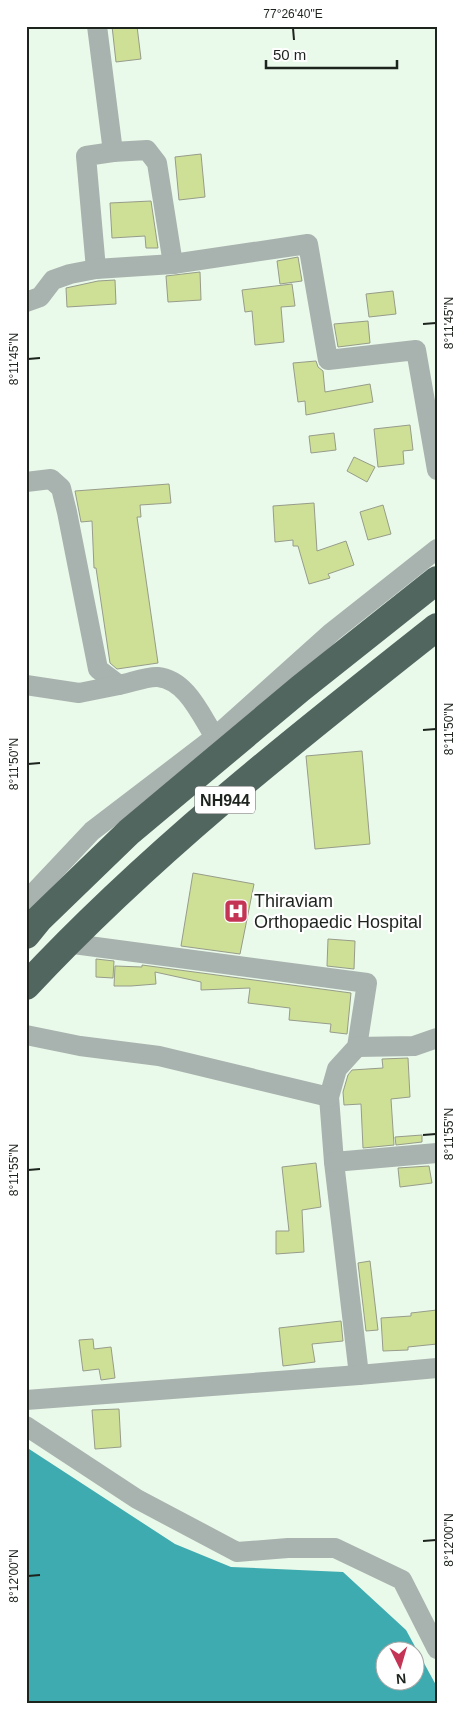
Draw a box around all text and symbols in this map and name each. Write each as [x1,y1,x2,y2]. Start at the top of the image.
text: 77°26'40"E [263,7,323,21]
scale bar [266,38,397,70]
text: 50 m [273,46,306,63]
text: 8°11'45"N [442,297,456,349]
text: 8°11'45"N [7,333,21,385]
text: 8°11'50"N [442,703,456,755]
text: 8°11'50"N [7,738,21,790]
road number: NH944 [195,786,255,814]
place label: Thiraviam Orthopaedic Hospital [254,891,422,932]
hospital icon: Thiraviam Orthopaedic Hospital [223,898,249,924]
text: 8°11'55"N [442,1108,456,1160]
text: 8°11'55"N [7,1144,21,1196]
text: 8°12'00"N [442,1513,456,1567]
text: 8°12'00"N [7,1549,21,1603]
north arrow [376,1642,426,1692]
text: N [395,1671,407,1687]

